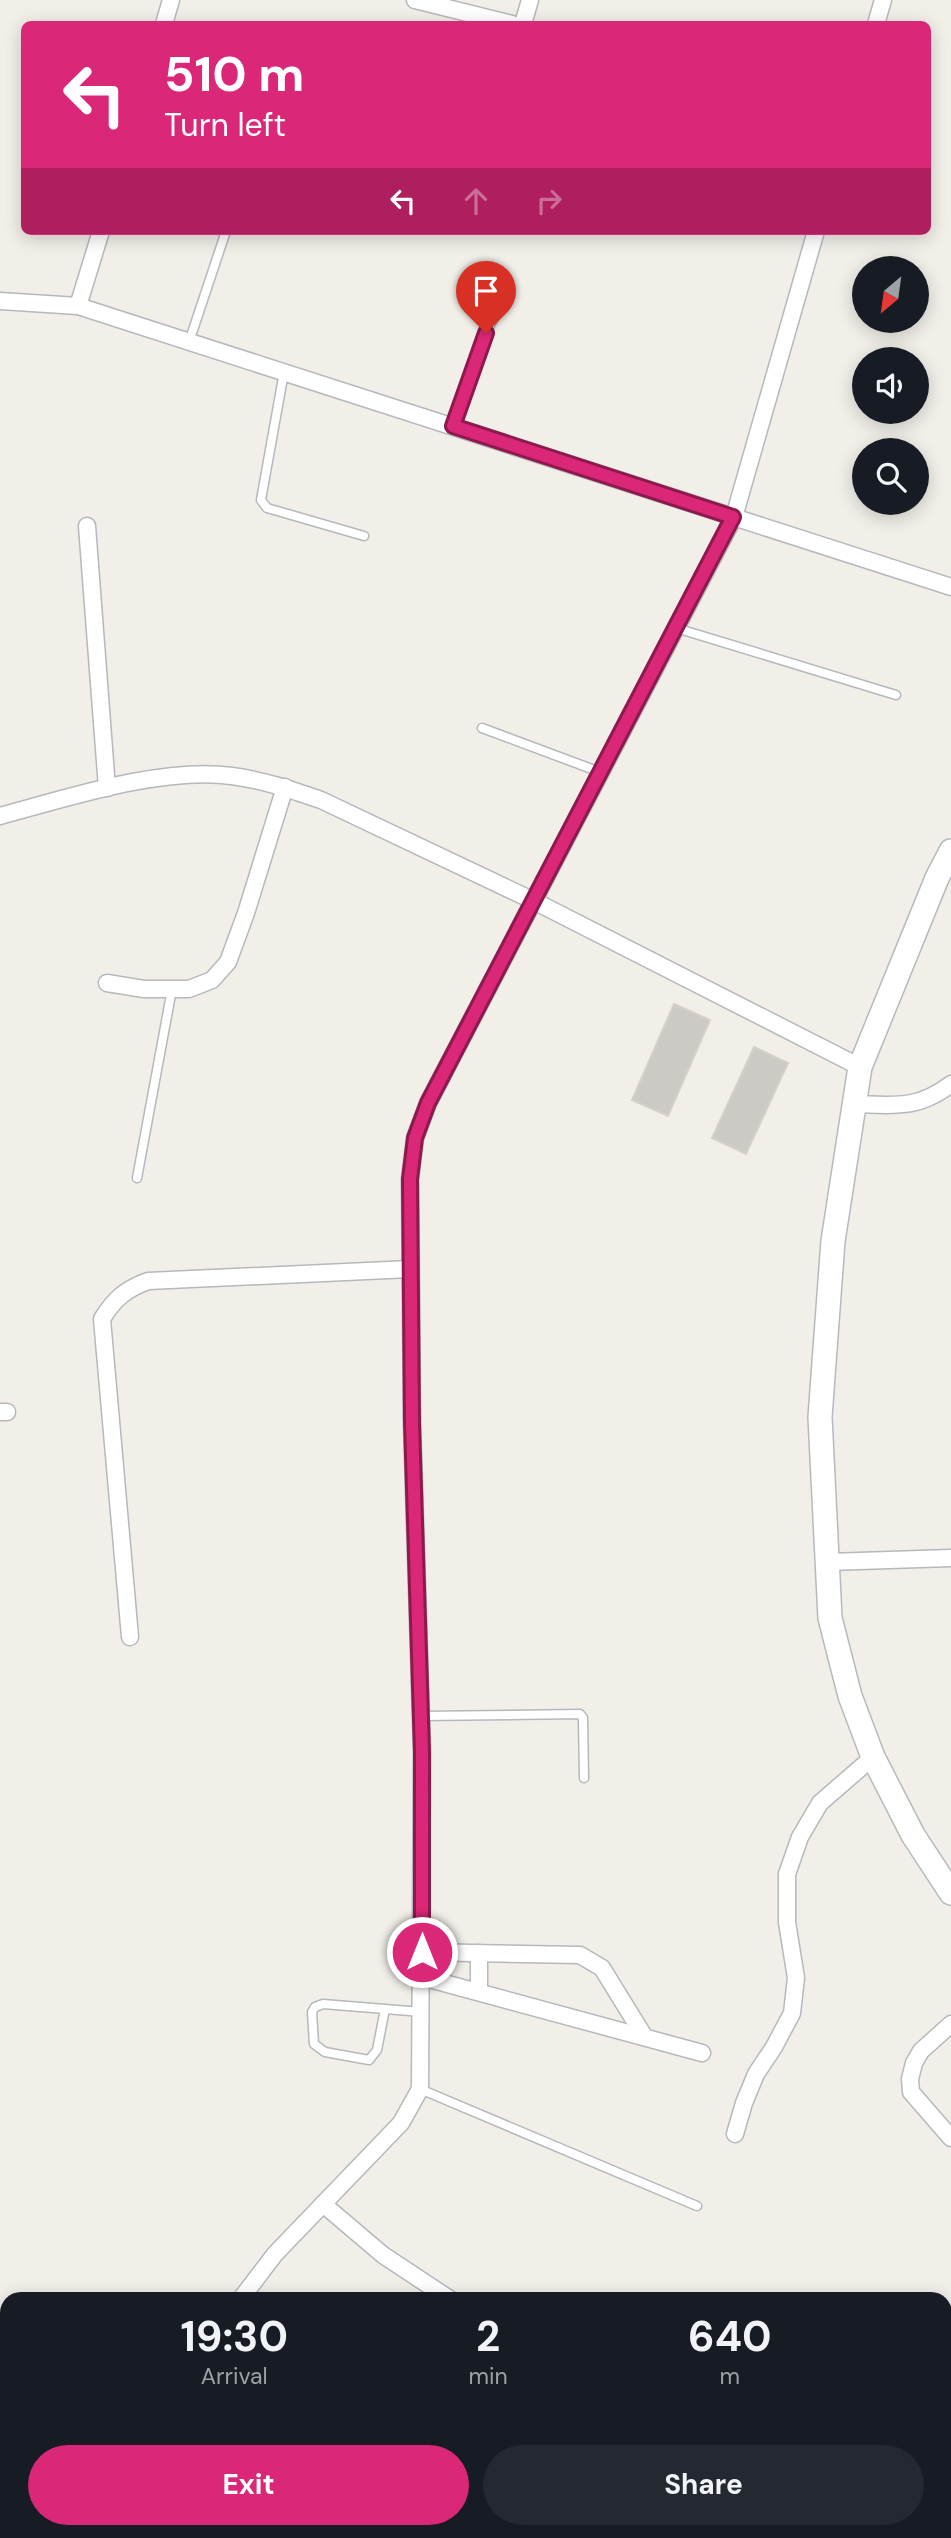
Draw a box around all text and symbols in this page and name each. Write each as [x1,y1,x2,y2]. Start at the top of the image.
text: 510 m [164,42,304,106]
icon: left [49,49,140,140]
text: Turn left [164,104,286,146]
icon: left [384,182,422,220]
icon: ahead [457,182,495,220]
icon: right [530,182,568,220]
north arrow [852,256,929,332]
map controls [852,256,929,515]
pin [456,261,516,333]
icon: arrive [467,272,505,310]
button: sound [852,347,929,424]
button: search [852,438,929,515]
position arrow [385,1915,459,1989]
text: 19:30 [180,2309,288,2364]
text: 2 [476,2309,500,2364]
text: 640 [688,2309,772,2364]
text: Arrival [201,2361,268,2391]
text: min [468,2361,508,2391]
text: m [720,2361,740,2391]
button: Exit [28,2445,469,2525]
button: Share [483,2445,924,2525]

